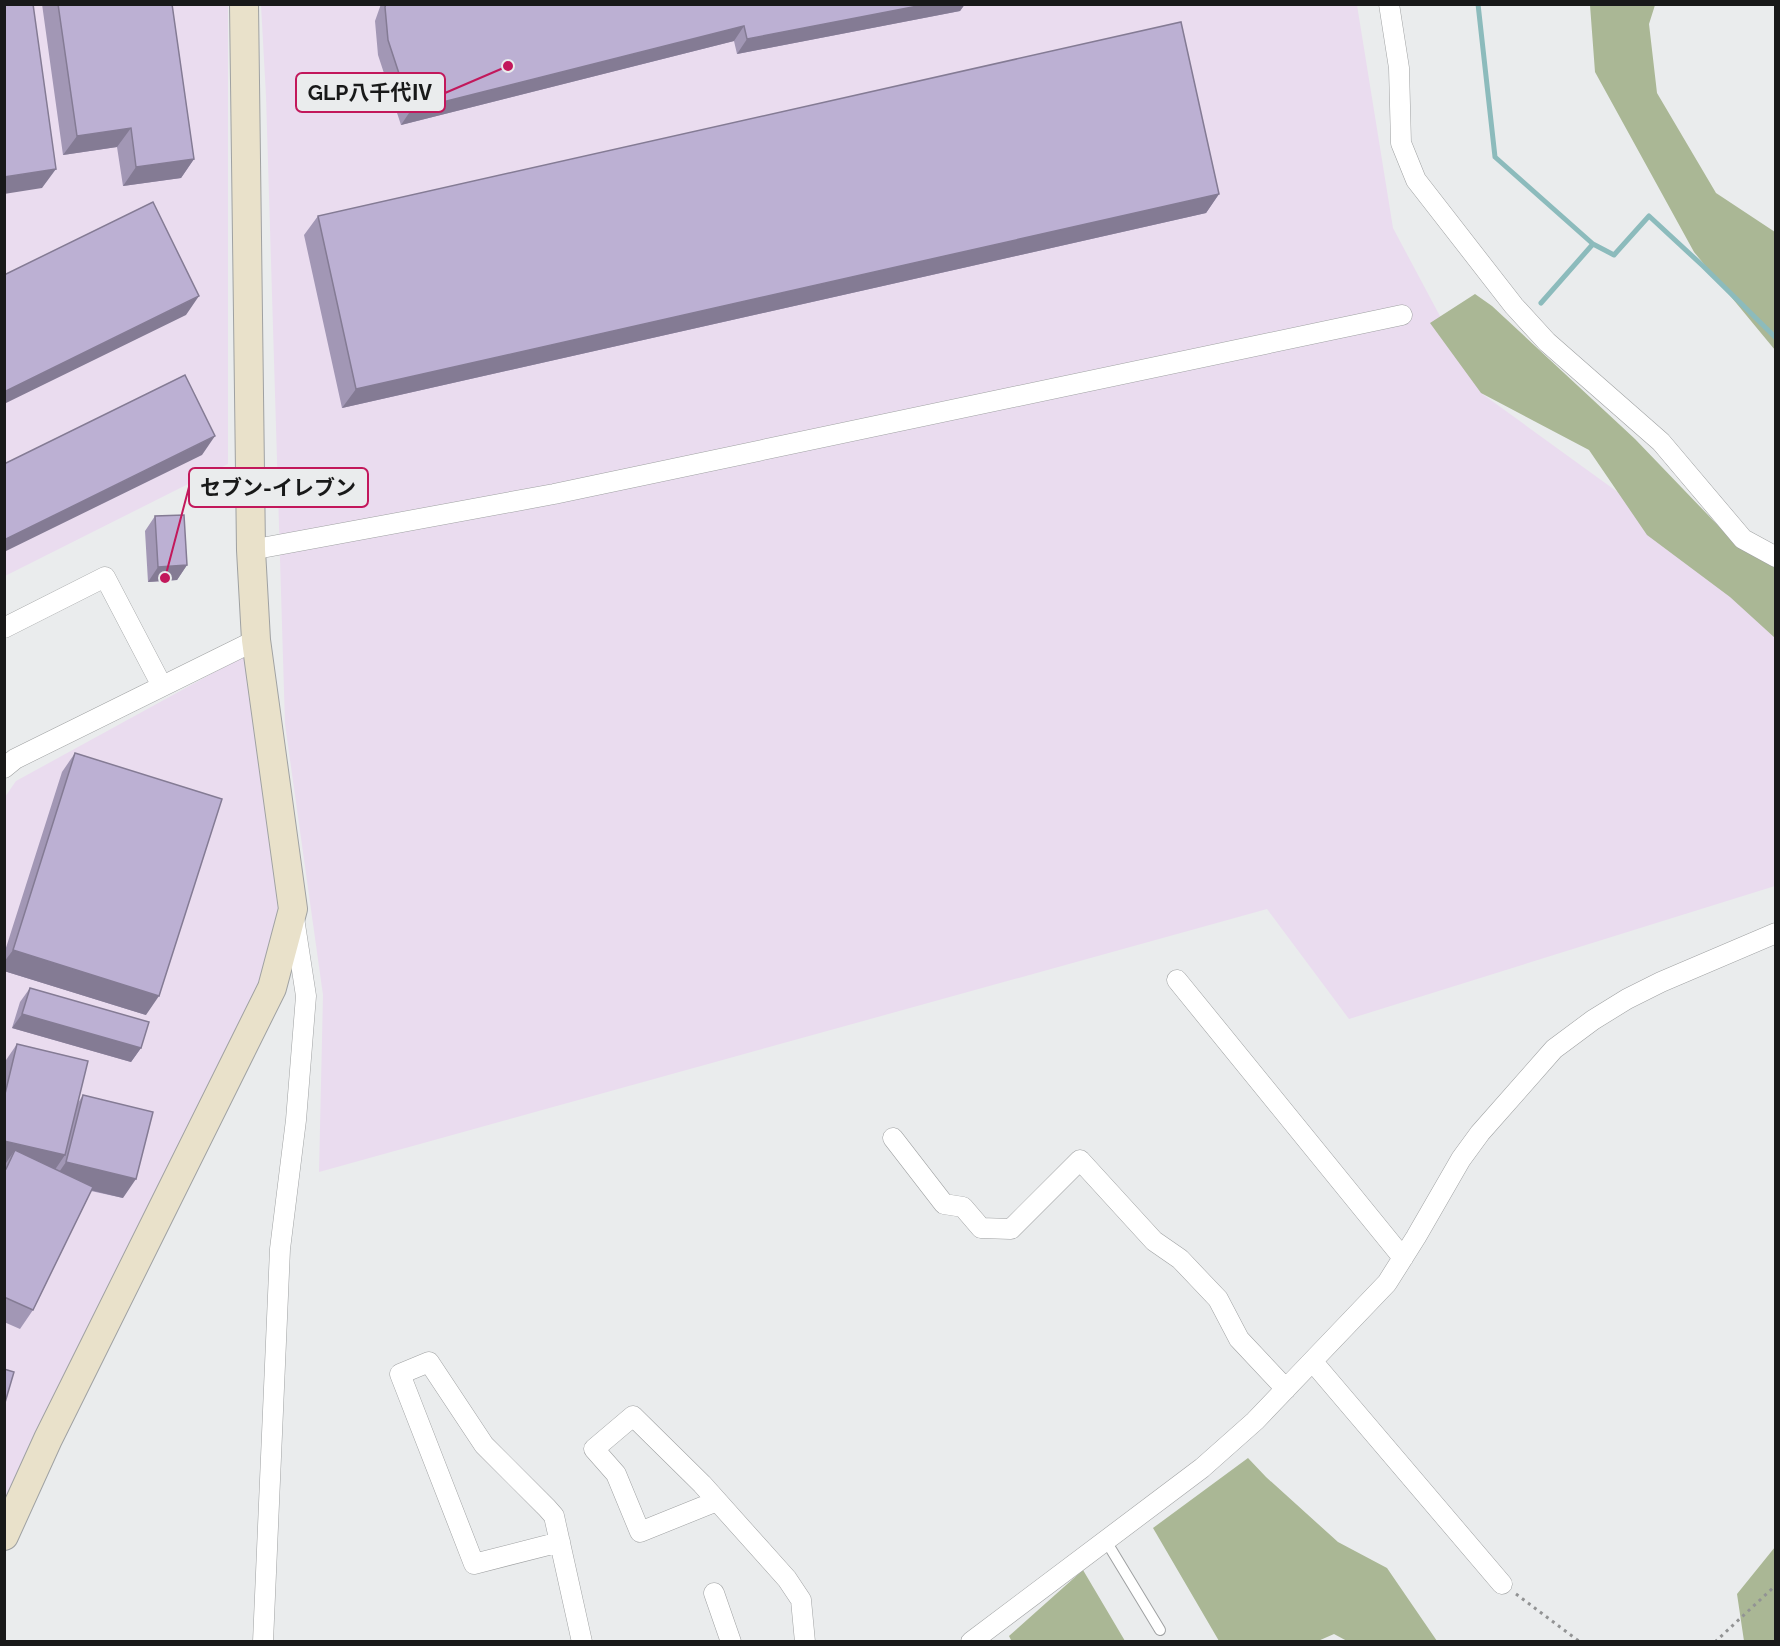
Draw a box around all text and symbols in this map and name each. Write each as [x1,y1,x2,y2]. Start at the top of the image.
callout: GLP八千代Ⅳ [296,73,445,112]
text: GLP八千代Ⅳ [308,80,432,105]
callout: セブン-イレブン [189,468,368,507]
text: セブン-イレブン [200,475,356,500]

